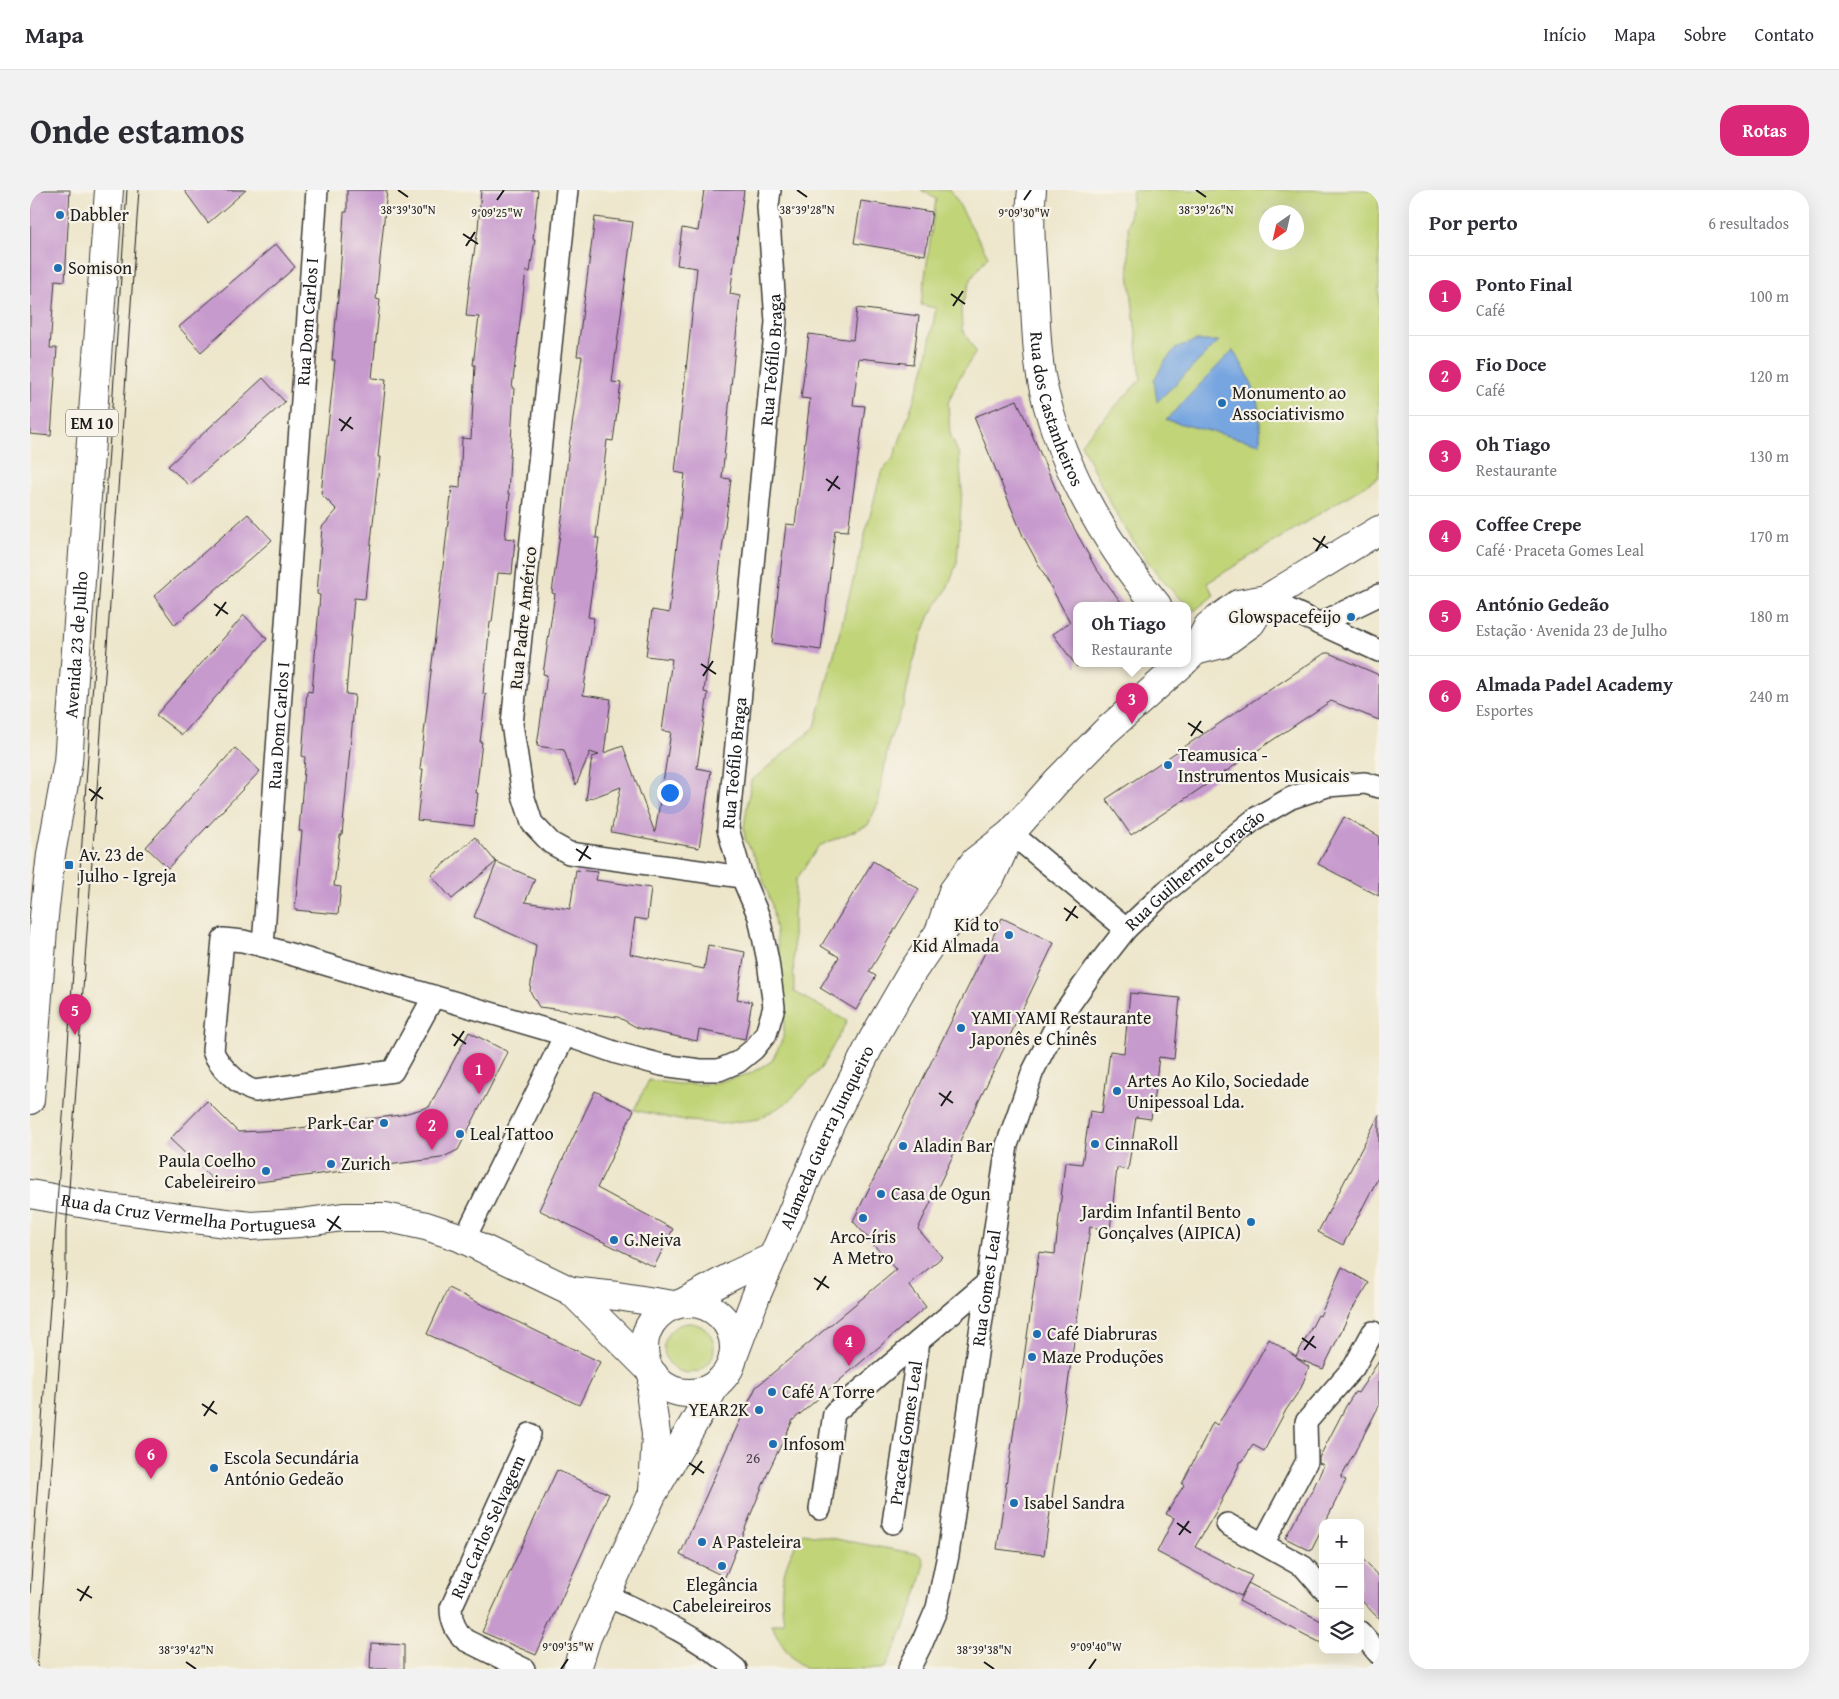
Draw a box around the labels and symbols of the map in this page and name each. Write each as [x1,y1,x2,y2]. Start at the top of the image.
place label: Dabbler [70,201,130,228]
text: 38°39'30"N [380,201,436,218]
text: 38°39'28"N [779,201,835,218]
text: 38°39'26"N [1178,201,1234,218]
text: 9°09'25"W [471,204,524,221]
text: 9°09'30"W [998,204,1051,221]
north arrow [1259,205,1304,250]
marker: Dabbler [54,209,66,221]
place label: Somison [68,254,132,281]
street label: Rua Dom Carlos I [289,257,325,386]
marker: Somison [52,262,64,274]
street label: Rua Teófilo Braga [752,293,789,427]
street label: Rua dos Castanheiros [1023,331,1091,491]
place label: Monumento ao Associativismo [1232,379,1346,427]
marker: Monumento ao Associativismo [1216,397,1228,409]
road number: EM 10 [66,410,118,437]
street label: Rua Padre Américo [502,545,543,691]
street label: Avenida 23 de Julho [57,570,95,719]
place label: Glowspacefeijo [1229,603,1341,630]
marker: Glowspacefeijo [1345,611,1357,623]
street label: Rua Dom Carlos I [260,661,296,790]
pin: 3 [1116,683,1148,724]
street label: Rua Teófilo Braga [714,695,753,830]
place label: Teamusica - Instrumentos Musicais [1178,741,1350,789]
marker: Teamusica - Instrumentos Musicais [1162,759,1174,771]
your location [657,780,683,806]
street label: Rua Guilherme Coração [1118,802,1269,937]
place label: Av. 23 de Julho - Igreja [77,841,177,889]
marker: Av. 23 de Julho - Igreja [63,859,75,871]
place label: Kid to Kid Almada [912,911,999,959]
marker: Kid to Kid Almada [1003,929,1015,941]
pin: 5 [59,994,91,1035]
place label: YAMI YAMI Restaurante Japonês e Chinês [969,1004,1151,1052]
marker: YAMI YAMI Restaurante Japonês e Chinês [955,1022,967,1034]
street label: Alameda Guerra Junqueiro [772,1040,881,1234]
pin: 1 [463,1053,495,1094]
place label: Artes Ao Kilo, Sociedade Unipessoal Lda. [1127,1067,1309,1115]
marker: Artes Ao Kilo, Sociedade Unipessoal Lda. [1111,1085,1123,1097]
place label: Park-Car [307,1109,375,1136]
pin: 2 [416,1109,448,1150]
marker: Park-Car [378,1117,390,1129]
place label: Leal Tattoo [470,1120,554,1147]
marker: Leal Tattoo [454,1128,466,1140]
place label: CinnaRoll [1105,1130,1178,1157]
place label: Aladin Bar [913,1132,993,1159]
marker: CinnaRoll [1089,1138,1101,1150]
marker: Aladin Bar [897,1140,909,1152]
place label: Paula Coelho Cabeleireiro [159,1147,256,1195]
place label: Zurich [341,1150,391,1177]
marker: Zurich [325,1158,337,1170]
marker: Paula Coelho Cabeleireiro [260,1165,272,1177]
place label: Casa de Ogun [891,1180,991,1207]
street label: Rua da Cruz Vermelha Portuguesa [59,1186,318,1239]
marker: Casa de Ogun [875,1188,887,1200]
place label: Jardim Infantil Bento Gonçalves (AIPICA) [1079,1198,1241,1246]
marker: Arco-íris A Metro [857,1212,869,1224]
marker: Jardim Infantil Bento Gonçalves (AIPICA) [1245,1216,1257,1228]
place label: Arco-íris A Metro [830,1223,896,1271]
place label: G.Neiva [624,1226,682,1253]
street label: Rua Gomes Leal [964,1228,1008,1348]
marker: G.Neiva [608,1234,620,1246]
place label: Café Diabruras [1047,1320,1157,1347]
pin: 4 [833,1325,865,1366]
marker: Café Diabruras [1031,1328,1043,1340]
place label: Maze Produções [1042,1343,1164,1370]
marker: Maze Produções [1026,1351,1038,1363]
street label: Praceta Gomes Leal [882,1359,929,1507]
place label: Café A Torre [782,1378,875,1405]
marker: Café A Torre [766,1386,778,1398]
place label: YEAR2K [688,1396,749,1423]
marker: YEAR2K [753,1404,765,1416]
place label: Infosom [783,1430,845,1457]
pin: 6 [135,1438,167,1479]
marker: Infosom [767,1438,779,1450]
place label: Escola Secundária António Gedeão [224,1444,360,1492]
house number: 26 [746,1447,760,1468]
street label: Rua Carlos Selvagem [443,1450,532,1603]
marker: Escola Secundária António Gedeão [208,1462,220,1474]
place label: Isabel Sandra [1024,1489,1125,1516]
marker: Isabel Sandra [1008,1497,1020,1509]
place label: A Pasteleira [712,1528,802,1555]
marker: A Pasteleira [696,1536,708,1548]
marker: Elegância Cabeleireiros [716,1560,728,1572]
place label: Elegância Cabeleireiros [673,1571,771,1619]
text: 9°09'35"W [542,1638,595,1655]
text: 9°09'40"W [1070,1638,1123,1655]
text: 38°39'42"N [158,1641,214,1658]
text: 38°39'38"N [956,1641,1012,1658]

